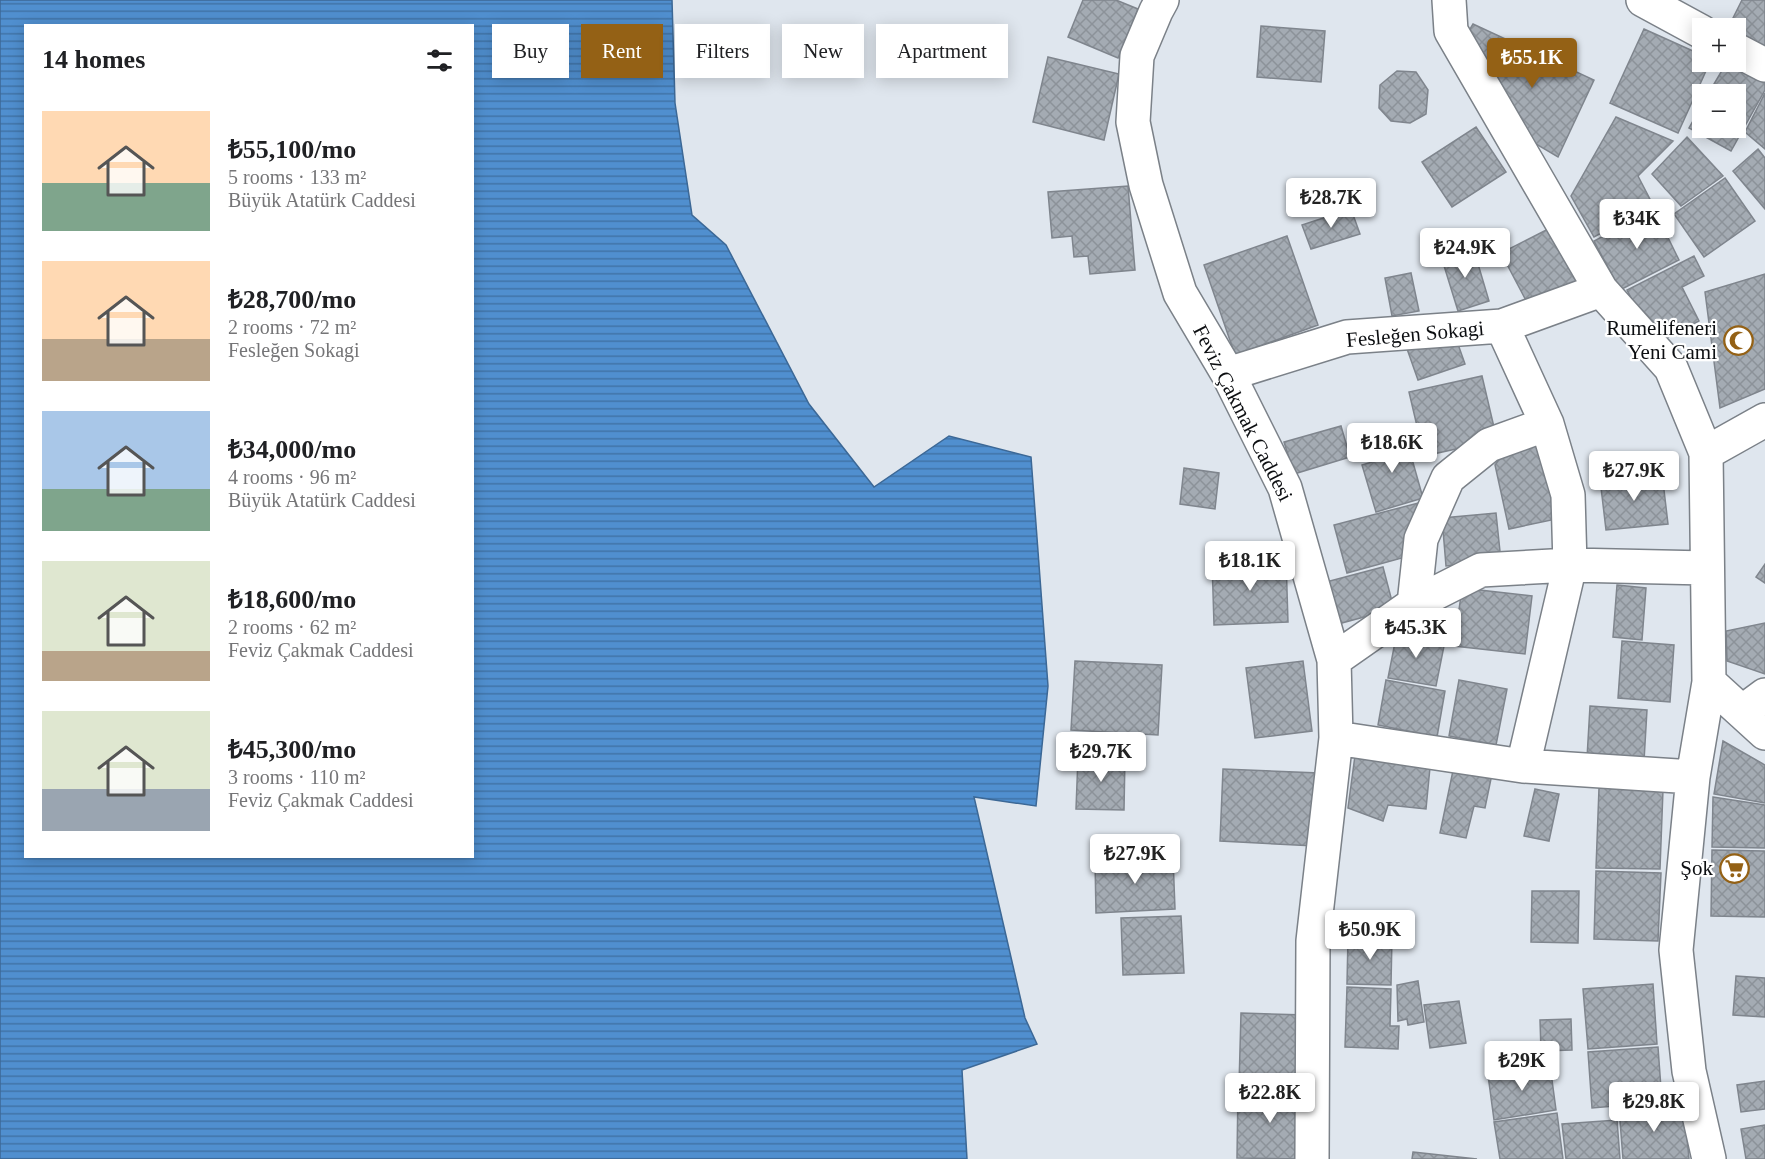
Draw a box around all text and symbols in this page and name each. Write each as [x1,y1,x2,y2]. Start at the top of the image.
map controls [1692,18,1746,138]
button: + [1692,18,1746,72]
chip: Buy [492,24,569,78]
chip: Rent [581,24,663,78]
chip: Filters [675,24,770,78]
chip: New [782,24,864,78]
chip: Apartment [876,24,1008,78]
pin: ₺55.1K [1483,38,1581,89]
icon: filters [423,44,456,77]
text: 14 homes [42,45,145,74]
text: ₺55.1K [1501,46,1563,68]
button: − [1692,84,1746,138]
icon: home [90,135,162,207]
text: ₺55,100/mo [228,135,356,164]
text: 5 rooms · 133 m² [228,166,366,188]
pin: ₺28.7K [1282,178,1380,229]
text: ₺28.7K [1300,186,1362,208]
text: Büyük Atatürk Caddesi [228,189,416,211]
pin: ₺34K [1601,199,1673,250]
text: ₺34K [1614,207,1661,229]
pin: ₺24.9K [1416,228,1514,279]
text: ₺24.9K [1434,236,1496,258]
icon: home [90,285,162,357]
text: ₺28,700/mo [228,285,356,314]
text: 2 rooms · 72 m² [228,316,356,338]
street label: Fesleğen Sokagi [1345,316,1485,352]
place label: Rumelifeneri Yeni Cami [1606,316,1717,364]
street label: Feviz Çakmak Caddesi [1188,321,1298,505]
mosque icon: Rumelifeneri Yeni Cami [1722,324,1754,356]
text: Fesleğen Sokagi [228,339,360,361]
pin: ₺18.6K [1343,423,1441,474]
text: ₺18.6K [1361,431,1423,453]
icon: home [90,435,162,507]
text: ₺34,000/mo [228,435,356,464]
pin: ₺27.9K [1585,451,1683,502]
text: ₺27.9K [1603,459,1665,481]
text: 4 rooms · 96 m² [228,466,356,488]
text: Büyük Atatürk Caddesi [228,489,416,511]
pin: ₺18.1K [1201,541,1299,592]
text: ₺18.1K [1219,549,1281,571]
icon: home [90,585,162,657]
text: ₺18,600/mo [228,585,356,614]
pin: ₺45.3K [1367,608,1465,659]
text: 2 rooms · 62 m² [228,616,356,638]
text: ₺45.3K [1385,616,1447,638]
text: Feviz Çakmak Caddesi [228,639,414,661]
pin: ₺29.7K [1052,732,1150,783]
icon: home [90,735,162,807]
text: ₺45,300/mo [228,735,356,764]
text: ₺29.7K [1070,740,1132,762]
text: 3 rooms · 110 m² [228,766,365,788]
text: Feviz Çakmak Caddesi [228,789,414,811]
pin: ₺27.9K [1086,834,1184,885]
text: ₺27.9K [1104,842,1166,864]
supermarket icon: Şok [1718,852,1750,884]
place label: Şok [1680,856,1713,880]
pin: ₺50.9K [1321,910,1419,961]
text: ₺50.9K [1339,918,1401,940]
pin: ₺29K [1486,1041,1558,1092]
text: ₺29K [1499,1049,1546,1071]
pin: ₺22.8K [1221,1073,1319,1124]
text: ₺22.8K [1239,1081,1301,1103]
pin: ₺29.8K [1605,1082,1703,1133]
text: ₺29.8K [1623,1090,1685,1112]

